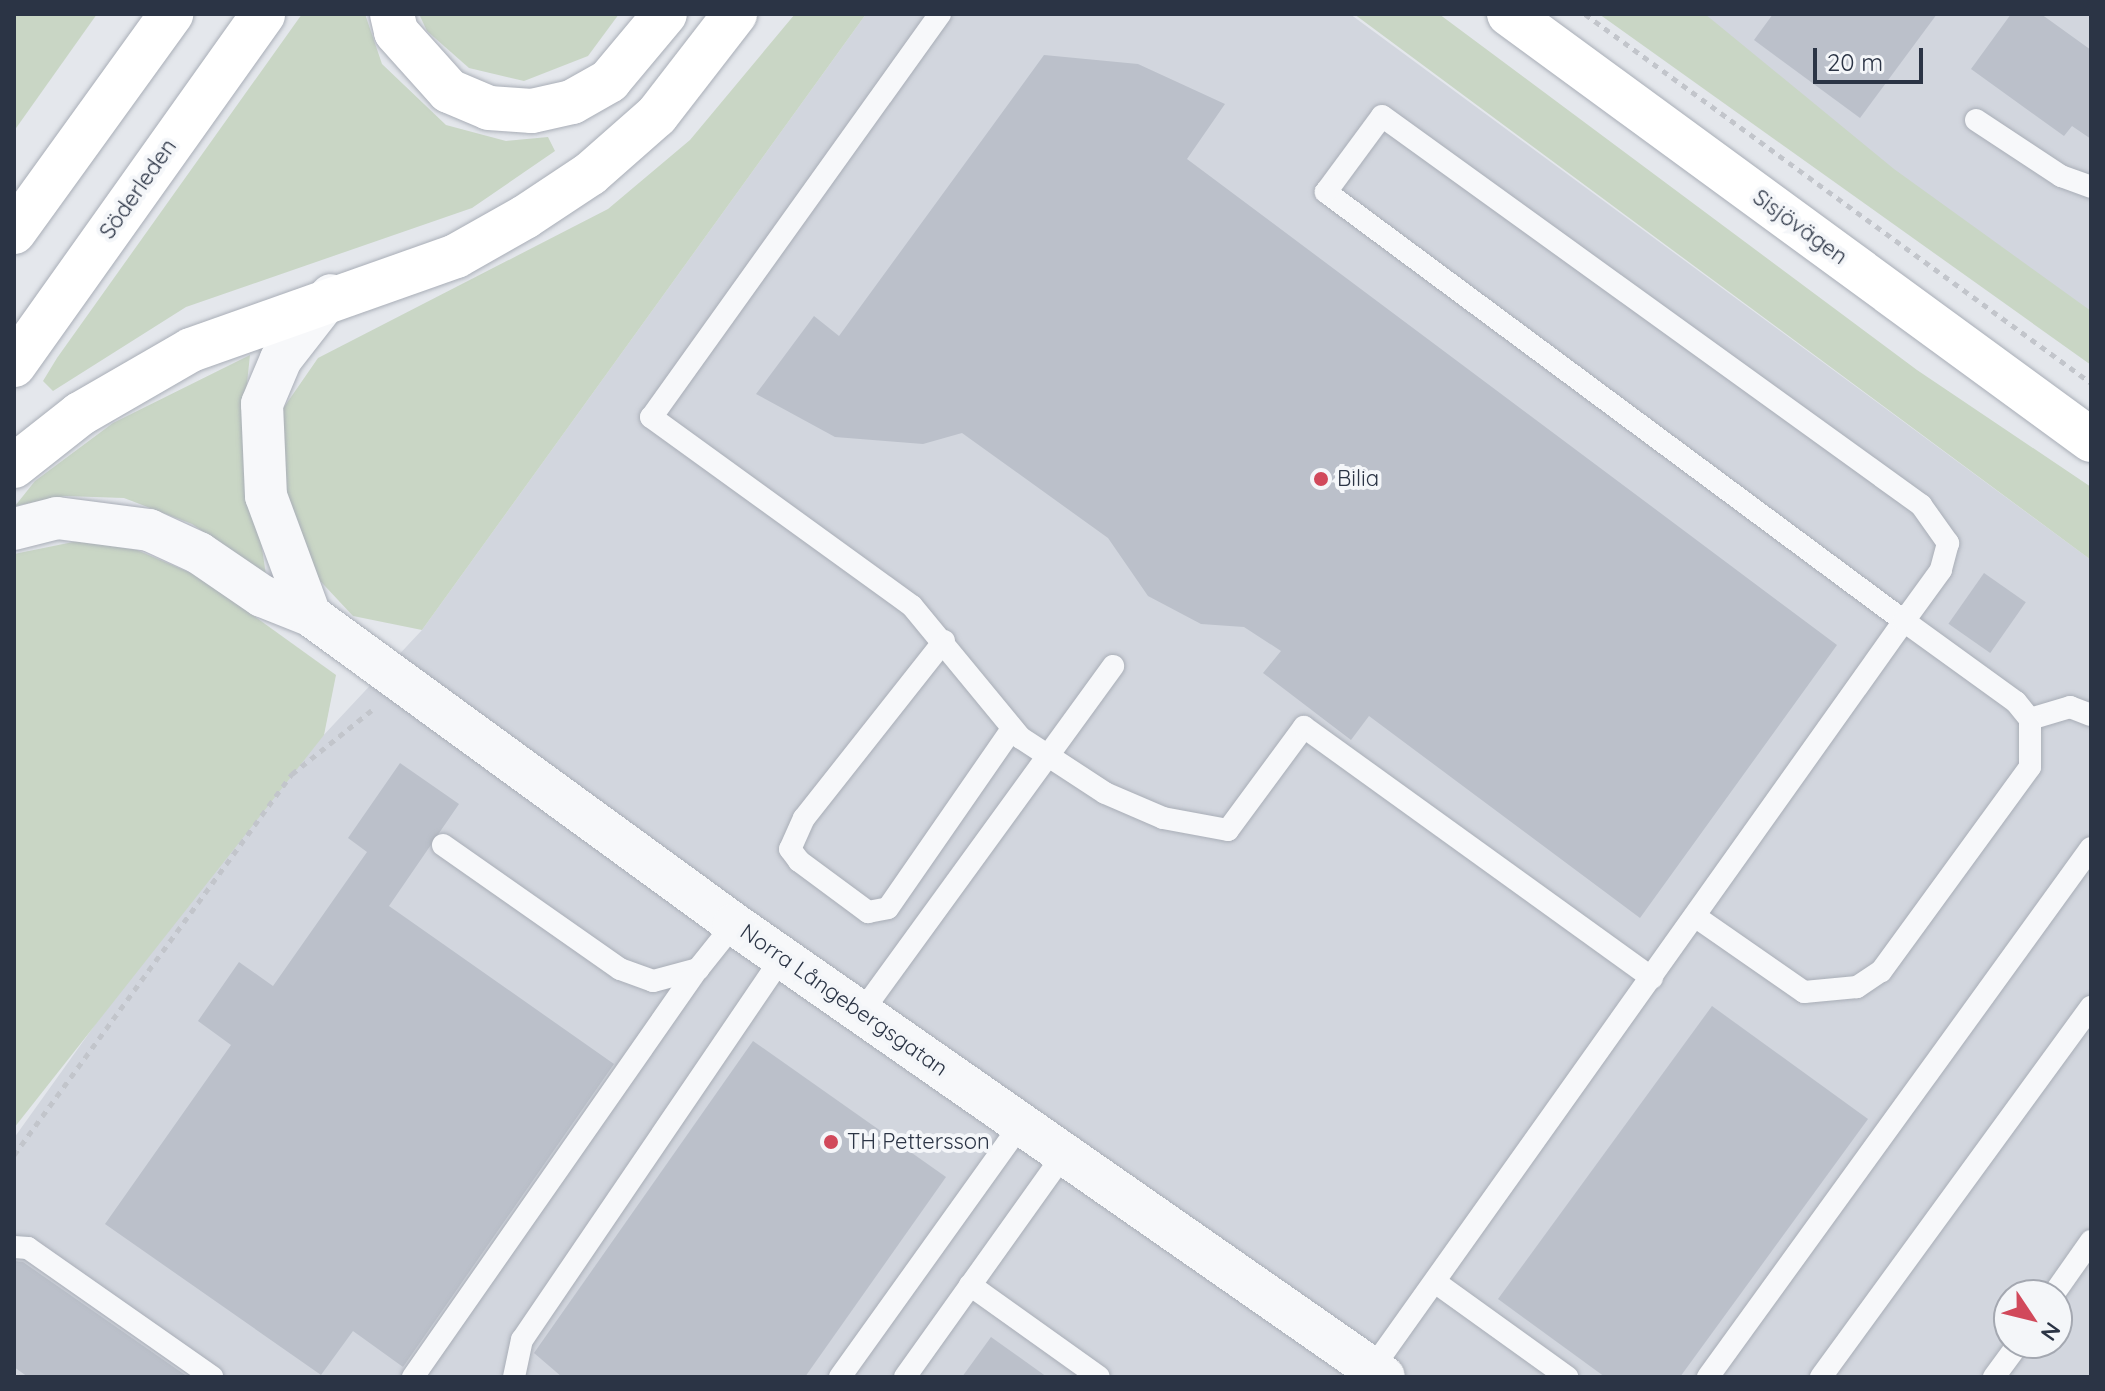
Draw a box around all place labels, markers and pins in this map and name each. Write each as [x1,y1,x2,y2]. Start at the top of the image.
place label: Bilia [1337,466,1379,492]
marker: Bilia [1312,470,1330,488]
place label: TH Pettersson [847,1129,990,1155]
marker: TH Pettersson [822,1133,840,1151]

